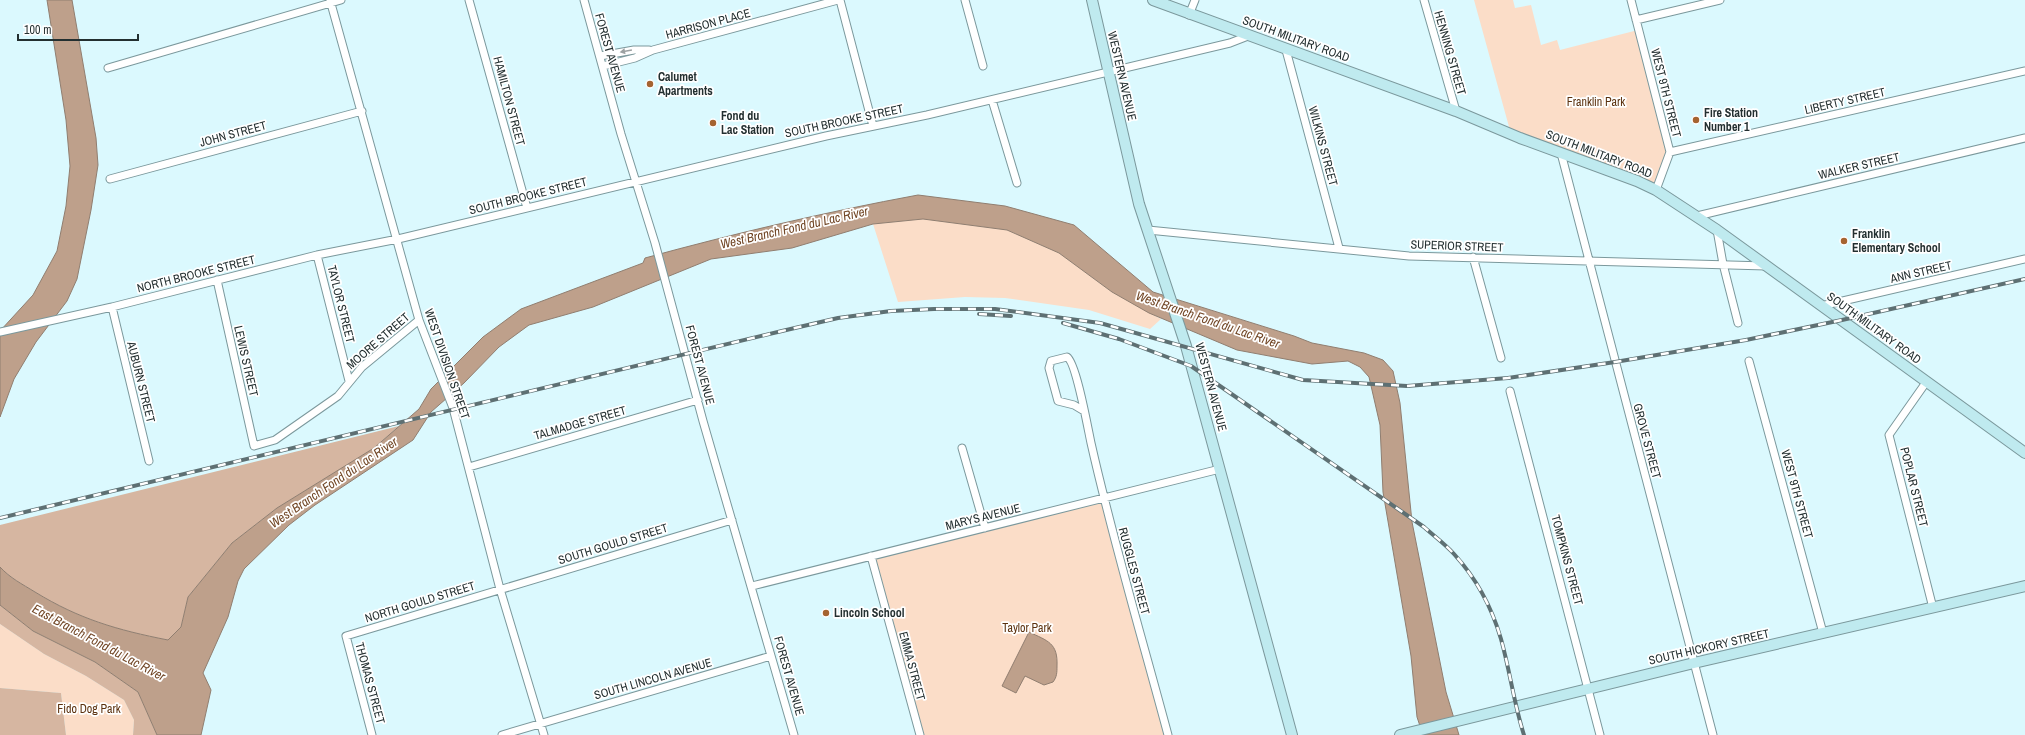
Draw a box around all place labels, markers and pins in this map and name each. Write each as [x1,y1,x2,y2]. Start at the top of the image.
place label: Calumet Apartments [658,69,713,99]
marker: Calumet Apartments [645,79,655,89]
place label: Fire Station Number 1 [1704,105,1758,135]
place label: Fond du Lac Station [721,108,774,138]
marker: Fire Station Number 1 [1691,115,1701,125]
marker: Fond du Lac Station [708,118,718,128]
place label: Franklin Elementary School [1852,226,1941,256]
marker: Franklin Elementary School [1839,236,1849,246]
place label: Lincoln School [834,605,905,621]
marker: Lincoln School [821,608,831,618]

